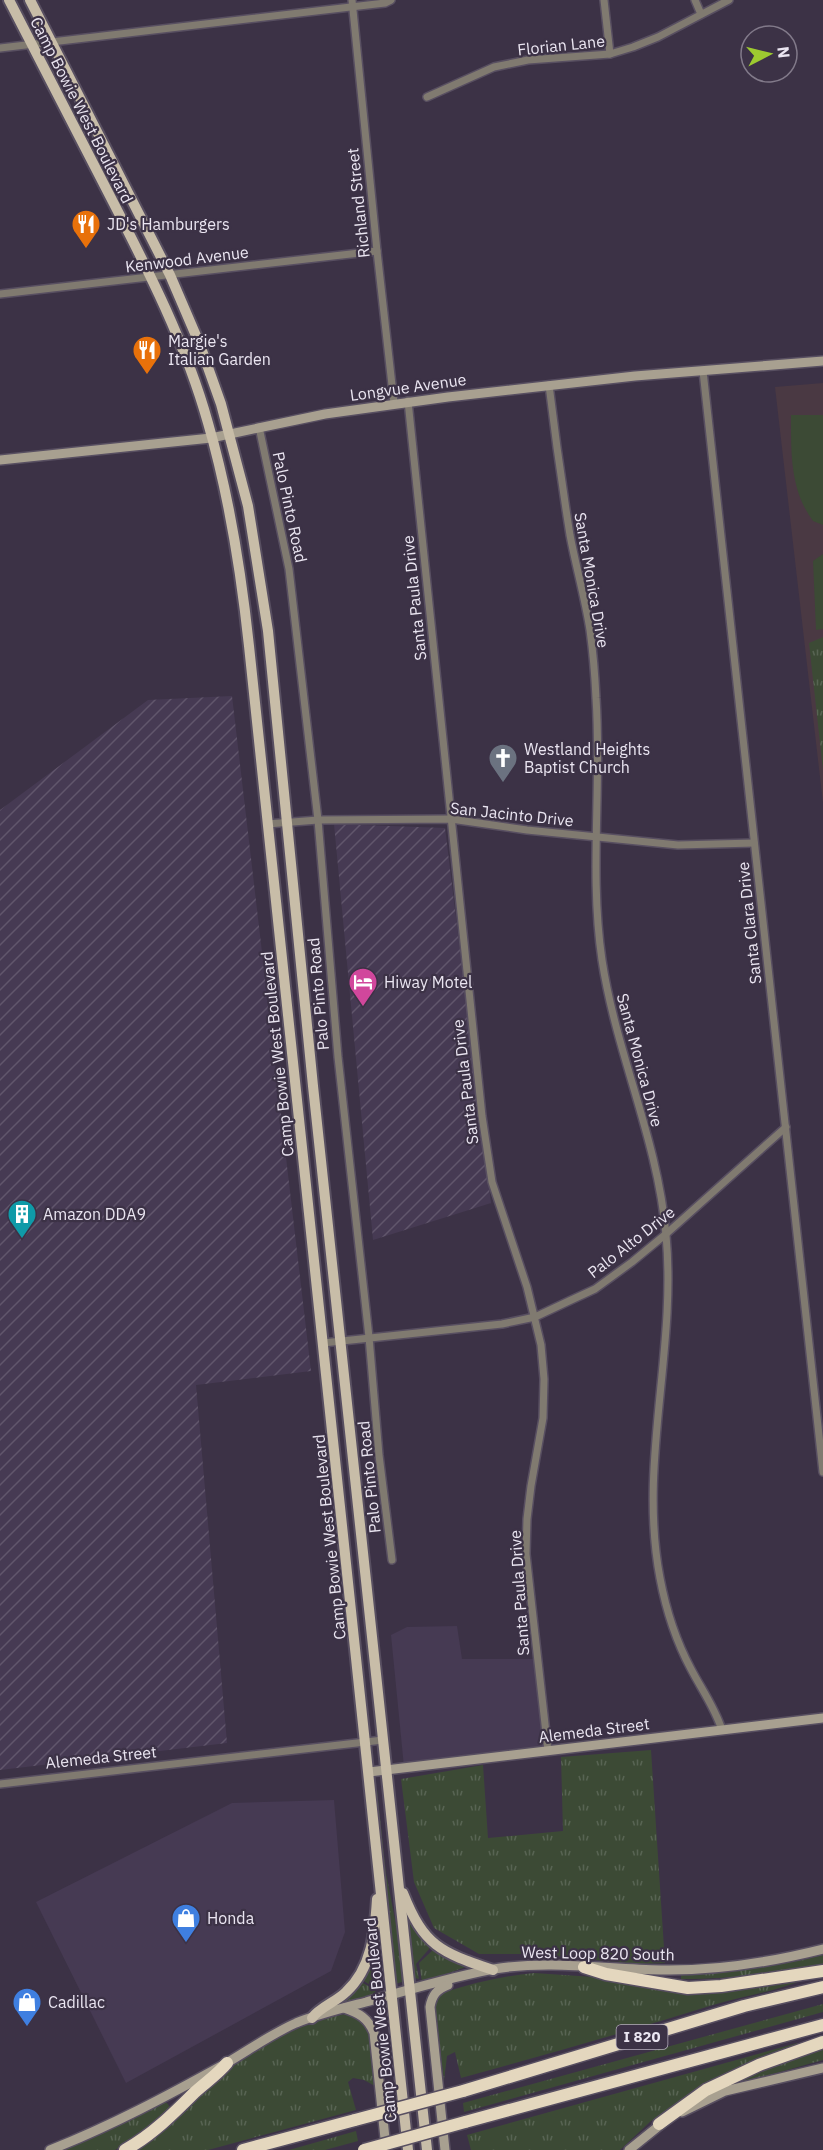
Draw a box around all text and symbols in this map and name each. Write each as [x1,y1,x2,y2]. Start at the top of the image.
street label: Camp Bowie West Boulevard [26,14,138,206]
north arrow [739,24,799,84]
street label: Florian Lane [516,30,606,60]
text: N [773,45,795,59]
street label: Richland Street [342,147,374,259]
restaurant icon: JD's Hamburgers [70,208,102,250]
place label: JD's Hamburgers [107,214,230,234]
street label: Kenwood Avenue [124,241,250,276]
place label: Margie's Italian Garden [168,331,271,369]
restaurant icon: Margie's Italian Garden [131,334,163,376]
street label: Longvue Avenue [349,369,468,405]
street label: Palo Pinto Road [268,450,312,564]
street label: Santa Monica Drive [570,511,614,650]
street label: Santa Paula Drive [397,534,431,662]
place label: Westland Heights Baptist Church [524,739,650,777]
church icon: Westland Heights Baptist Church [487,742,519,784]
street label: San Jacinto Drive [449,798,575,830]
street label: Santa Clara Drive [733,861,765,985]
street label: Palo Pinto Road [303,937,333,1051]
street label: Camp Bowie West Boulevard [256,950,298,1158]
hotel icon: Hiway Motel [347,966,379,1008]
place label: Hiway Motel [384,972,472,992]
street label: Santa Monica Drive [613,991,667,1129]
street label: Santa Paula Drive [447,1018,483,1146]
building icon: Amazon DDA9 [6,1198,38,1240]
street label: Palo Alto Drive [583,1202,679,1282]
place label: Amazon DDA9 [43,1204,146,1224]
street label: Palo Pinto Road [353,1420,385,1534]
street label: Camp Bowie West Boulevard [308,1433,350,1641]
street label: Santa Paula Drive [505,1529,533,1656]
street label: Alemeda Street [537,1713,651,1747]
street label: Alemeda Street [44,1741,158,1773]
shop icon: Honda [170,1902,202,1944]
place label: Honda [207,1908,255,1928]
street label: Camp Bowie West Boulevard [359,1916,401,2124]
street label: West Loop 820 South [521,1942,675,1964]
shop icon: Cadillac [11,1986,43,2028]
place label: Cadillac [48,1992,105,2012]
road number: I 820 [616,2025,668,2049]

